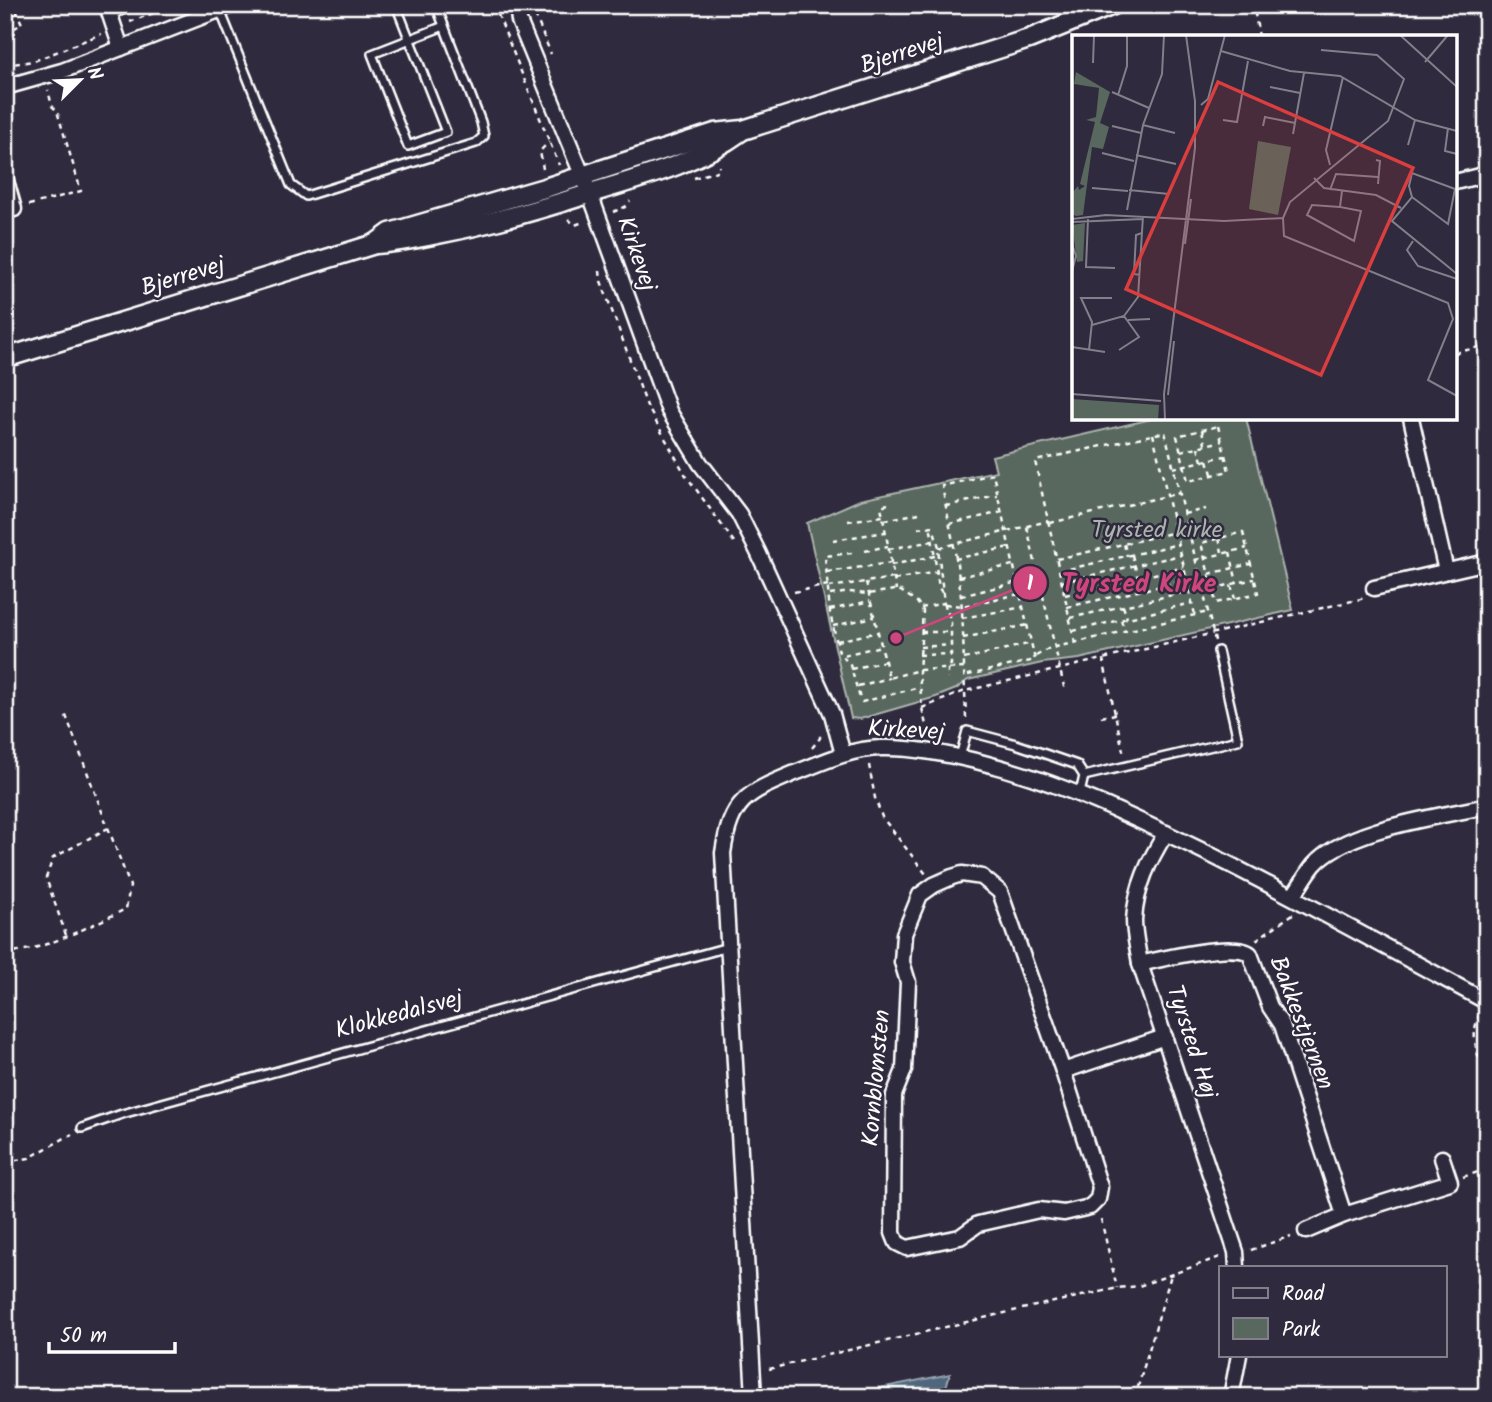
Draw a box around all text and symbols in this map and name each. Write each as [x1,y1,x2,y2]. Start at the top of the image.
street label: Bjerrevej [855,22,950,86]
inset map [1072,35,1457,420]
north arrow [46,46,116,116]
text: N [78,62,110,85]
street label: Kirkevej [605,211,667,298]
street label: Bjerrevej [136,246,231,308]
park label: Tyrsted kirke [1092,511,1223,550]
callout: Tyrsted Kirke [1013,559,1231,606]
text: Tyrsted Kirke [1062,564,1217,606]
text: 1 [1027,568,1034,601]
street label: Kirkevej [867,710,946,753]
street label: Bakkestjernen [1258,950,1344,1096]
street label: Klokkedalsvej [331,979,468,1051]
street label: Tyrsted Høj [1154,980,1228,1105]
street label: Kornblomsten [852,1008,902,1148]
legend [1219,1266,1446,1356]
text: Road [1282,1278,1325,1311]
scale bar [49,1311,175,1355]
text: Park [1282,1314,1320,1347]
text: 50 m [60,1320,107,1353]

